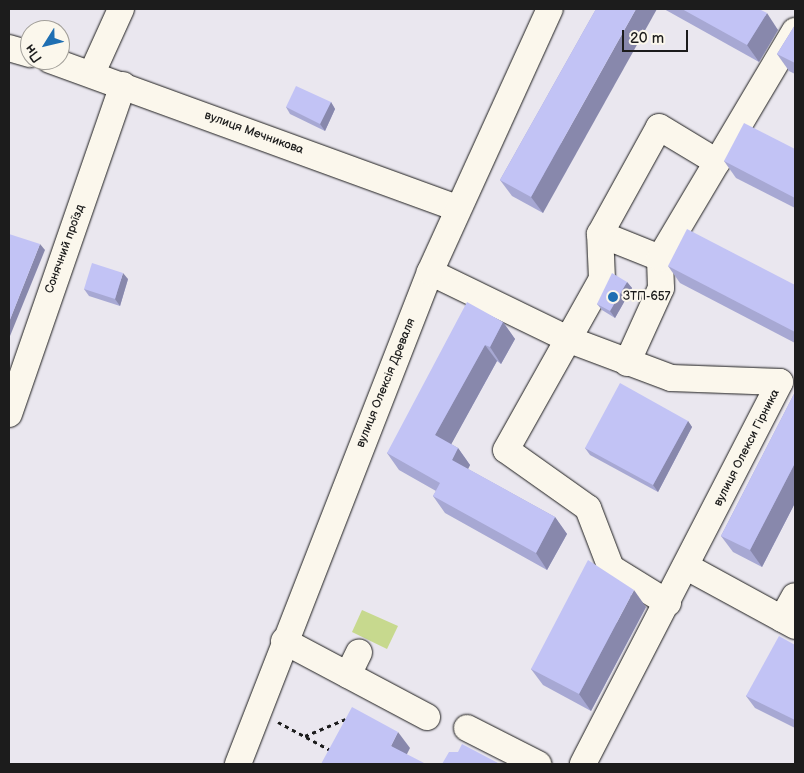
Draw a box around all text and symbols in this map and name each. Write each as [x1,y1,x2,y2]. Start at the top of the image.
north arrow [20,20,70,70]
scale bar [624,20,690,52]
text: 20 m [630,29,664,48]
text: Пн [21,41,46,66]
street label: вулиця Мечникова [202,108,306,158]
street label: Сонячний проїзд [42,203,88,295]
place label: ЗТП-657 [623,290,670,304]
marker: ЗТП-657 [607,291,619,303]
street label: вулиця Олексія Древаля [353,316,419,450]
street label: вулиця Олекси Гірника [711,387,783,509]

